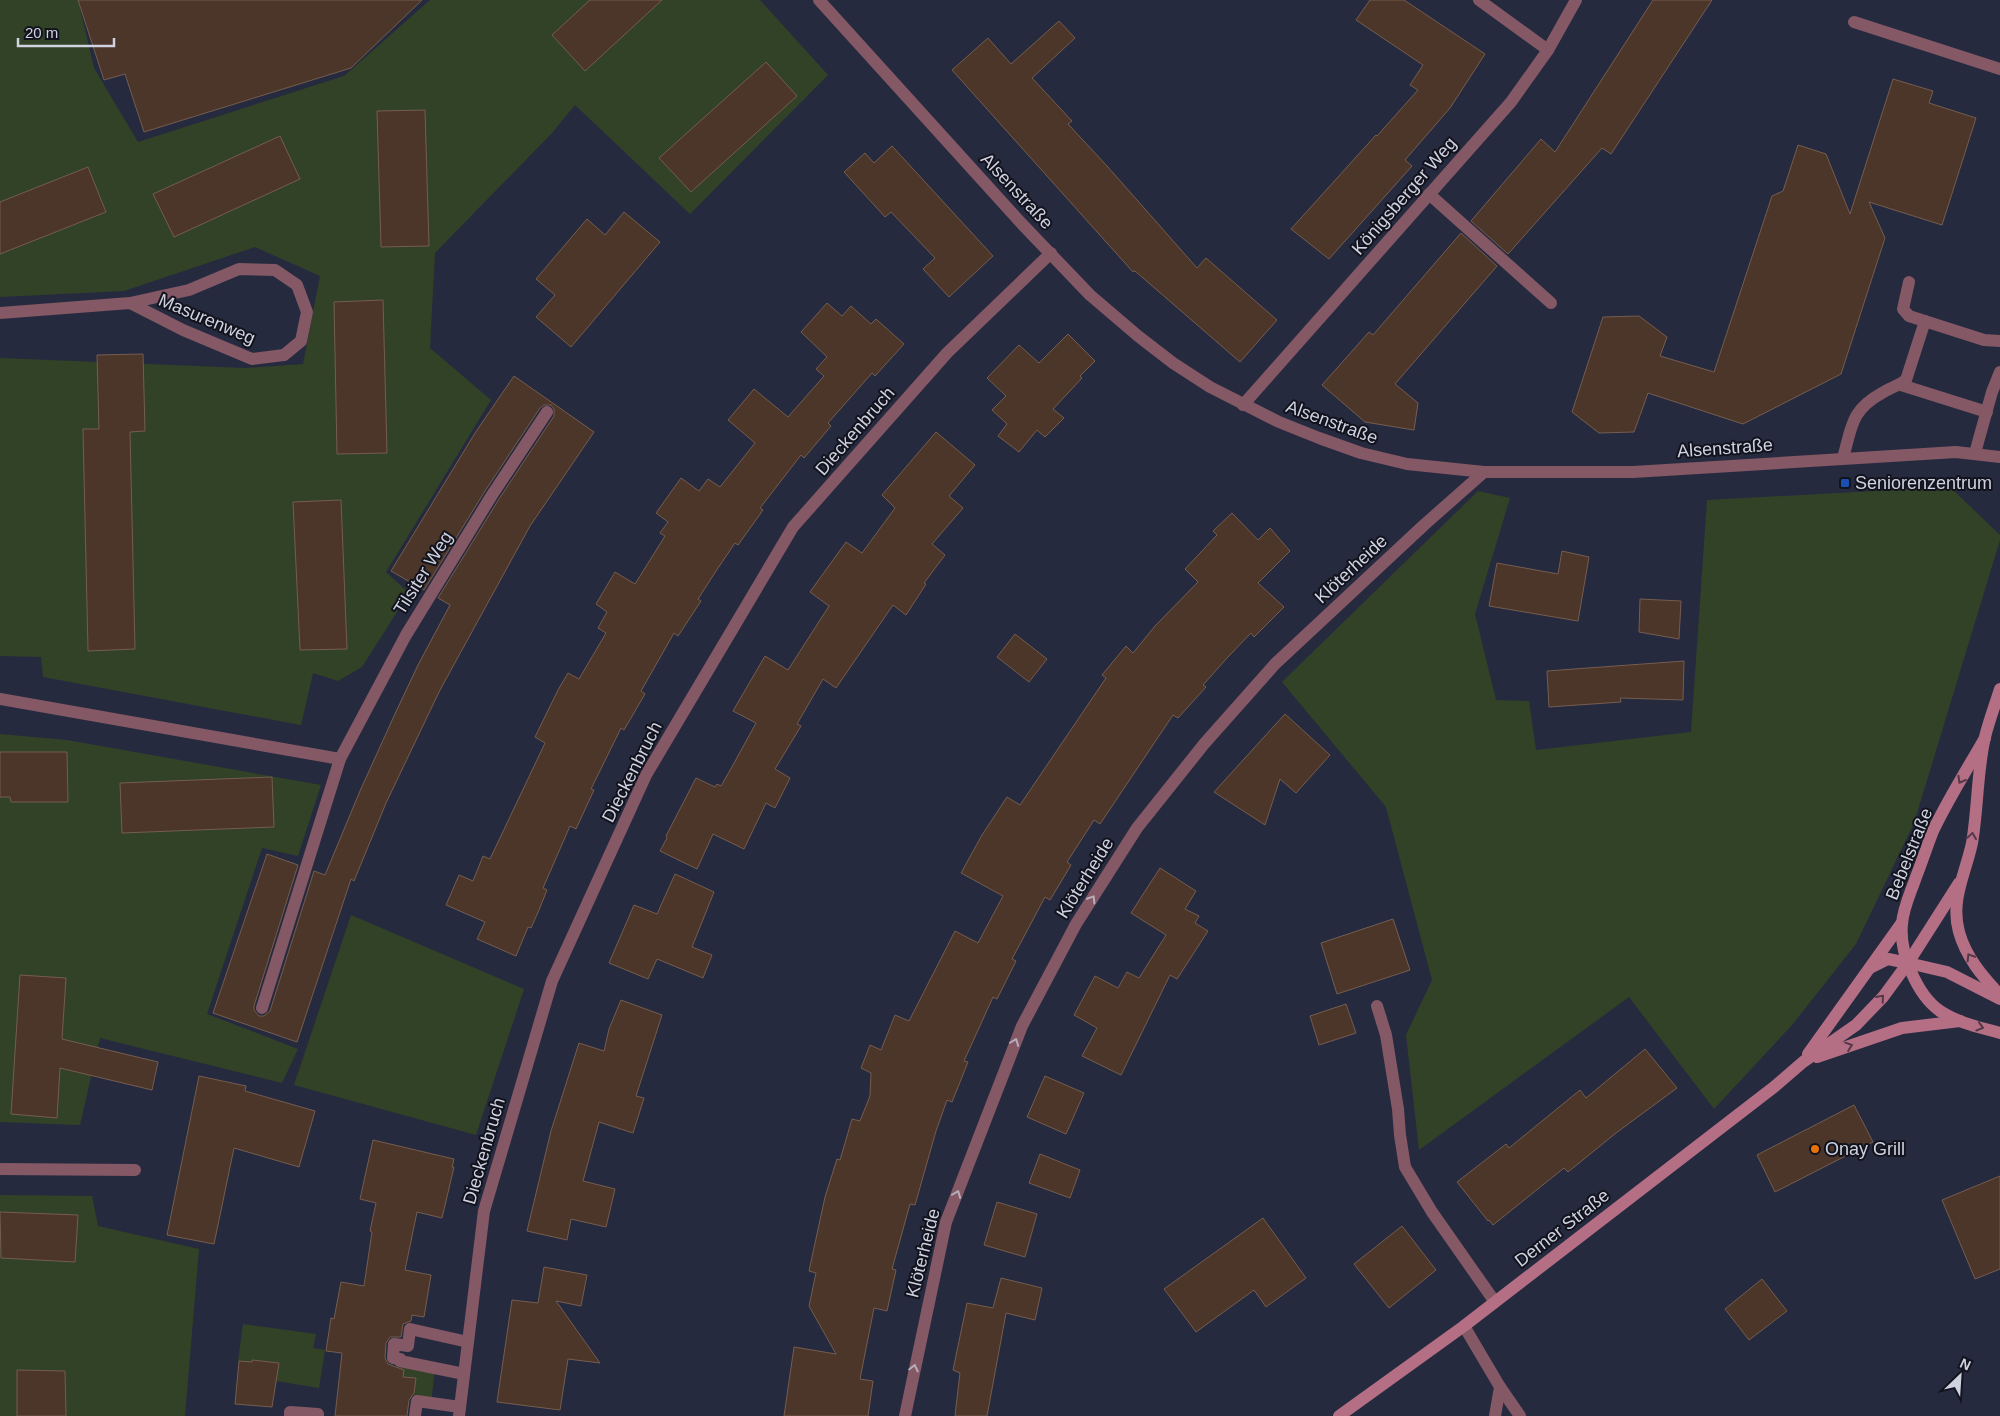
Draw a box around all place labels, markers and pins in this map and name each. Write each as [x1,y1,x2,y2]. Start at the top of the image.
place label: Seniorenzentrum [1855,473,1992,493]
marker: Seniorenzentrum [1839,477,1851,489]
place label: Onay Grill [1825,1139,1905,1159]
marker: Onay Grill [1809,1143,1821,1155]

